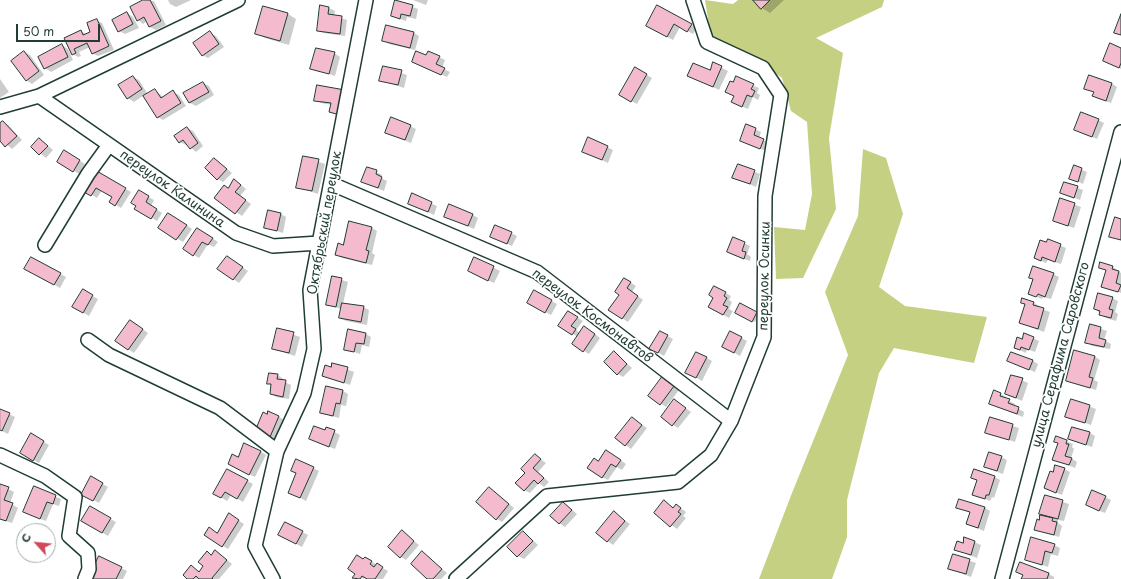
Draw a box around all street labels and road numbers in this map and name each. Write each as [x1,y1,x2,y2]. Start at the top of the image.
street label: переулок Калинина [117,147,227,231]
street label: Октябрьский переулок [305,150,345,296]
street label: переулок Осинки [756,221,774,331]
street label: улица Серафима Саровского [1029,261,1093,449]
street label: переулок Космонавтов [529,266,655,366]

